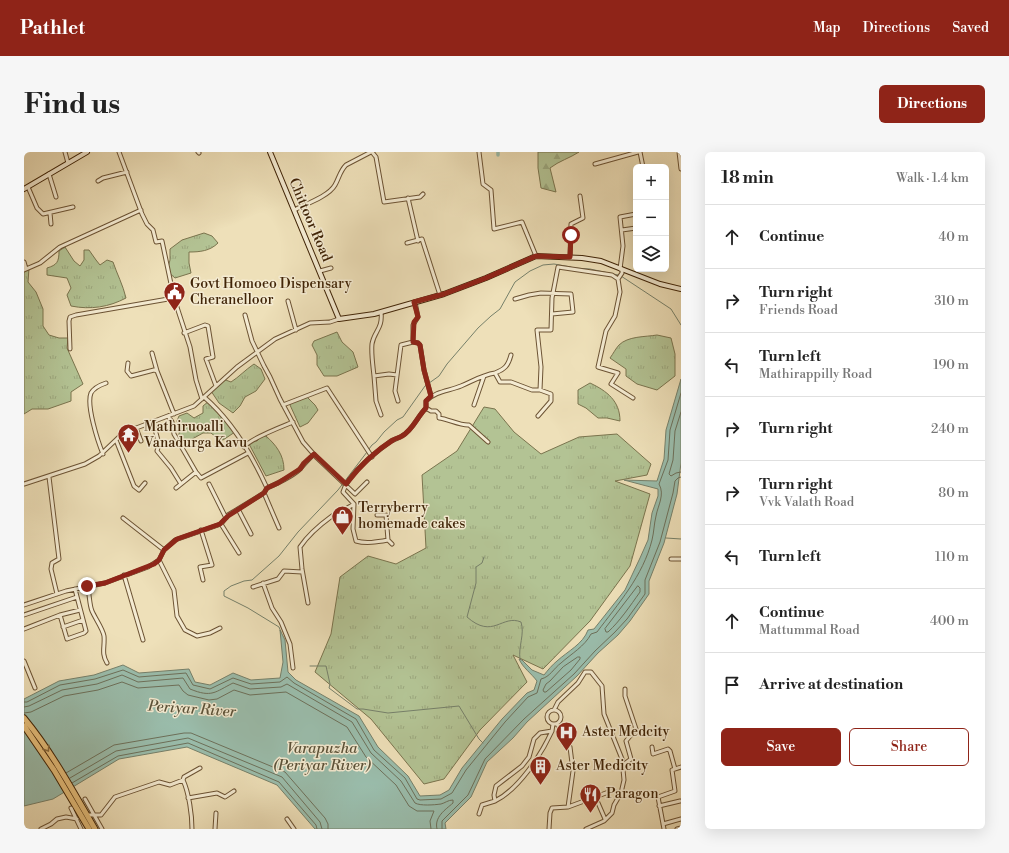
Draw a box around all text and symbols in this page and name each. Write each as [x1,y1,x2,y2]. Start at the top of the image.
text: Pathlet [20,16,85,40]
text: Map [813,19,841,37]
text: Directions [863,19,930,37]
text: Saved [952,19,989,37]
button: Directions [879,85,985,123]
text: Find us [24,87,120,122]
map controls [633,164,669,272]
button: + [633,164,669,200]
text: 18 min [721,167,774,189]
text: Walk · 1.4 km [896,170,969,186]
street label: Chittoor Road [284,175,336,265]
button: − [633,200,669,236]
route start [562,226,580,244]
icon: ahead [721,226,743,248]
text: Continue [759,227,824,246]
text: 40 m [939,229,969,245]
button: layers [633,236,669,272]
place label: Govt Homoeo Dispensary Cheranelloor [190,275,352,309]
public building icon: Govt Homoeo Dispensary Cheranelloor [161,279,187,312]
text: Turn right [759,283,833,302]
icon: right [721,290,743,312]
text: 310 m [934,293,969,309]
text: Friends Road [759,302,838,318]
text: Turn left [759,347,821,366]
icon: left [721,354,743,376]
text: 190 m [933,357,969,373]
text: Mathirappilly Road [759,366,872,382]
place label: Mathiruoalli Vanadurga Kavu [143,418,247,452]
icon: right [721,418,743,440]
text: Turn right [759,419,833,438]
text: 240 m [931,421,969,437]
temple icon: Mathiruoalli Vanadurga Kavu [116,422,142,455]
text: Turn right [759,475,833,494]
icon: right [721,482,743,504]
text: 80 m [938,485,969,501]
text: Vvk Valath Road [759,494,854,510]
place label: Terryberry homemade cakes [358,499,465,533]
shop icon: Terryberry homemade cakes [329,503,355,536]
icon: left [721,546,743,568]
text: Turn left [759,547,821,566]
text: 110 m [935,549,969,565]
route end [78,577,96,595]
text: Continue [759,603,824,622]
icon: ahead [721,610,743,632]
text: 400 m [930,613,969,629]
text: Mattummal Road [759,622,860,638]
icon: arrive [721,674,743,696]
text: Arrive at destination [759,675,903,694]
water label: Periyar River [146,696,237,722]
hospital icon: Aster Medcity [553,719,579,752]
place label: Aster Medcity [581,723,670,741]
button: Save [721,728,841,766]
button: Share [849,728,969,766]
water label: Varapuzha (Periyar River) [273,739,371,775]
one-way arrow [42,745,50,752]
building icon: Aster Medicity [527,753,553,786]
place label: Aster Medicity [555,757,648,775]
restaurant icon: Paragon [577,781,603,814]
place label: Paragon [606,785,659,803]

